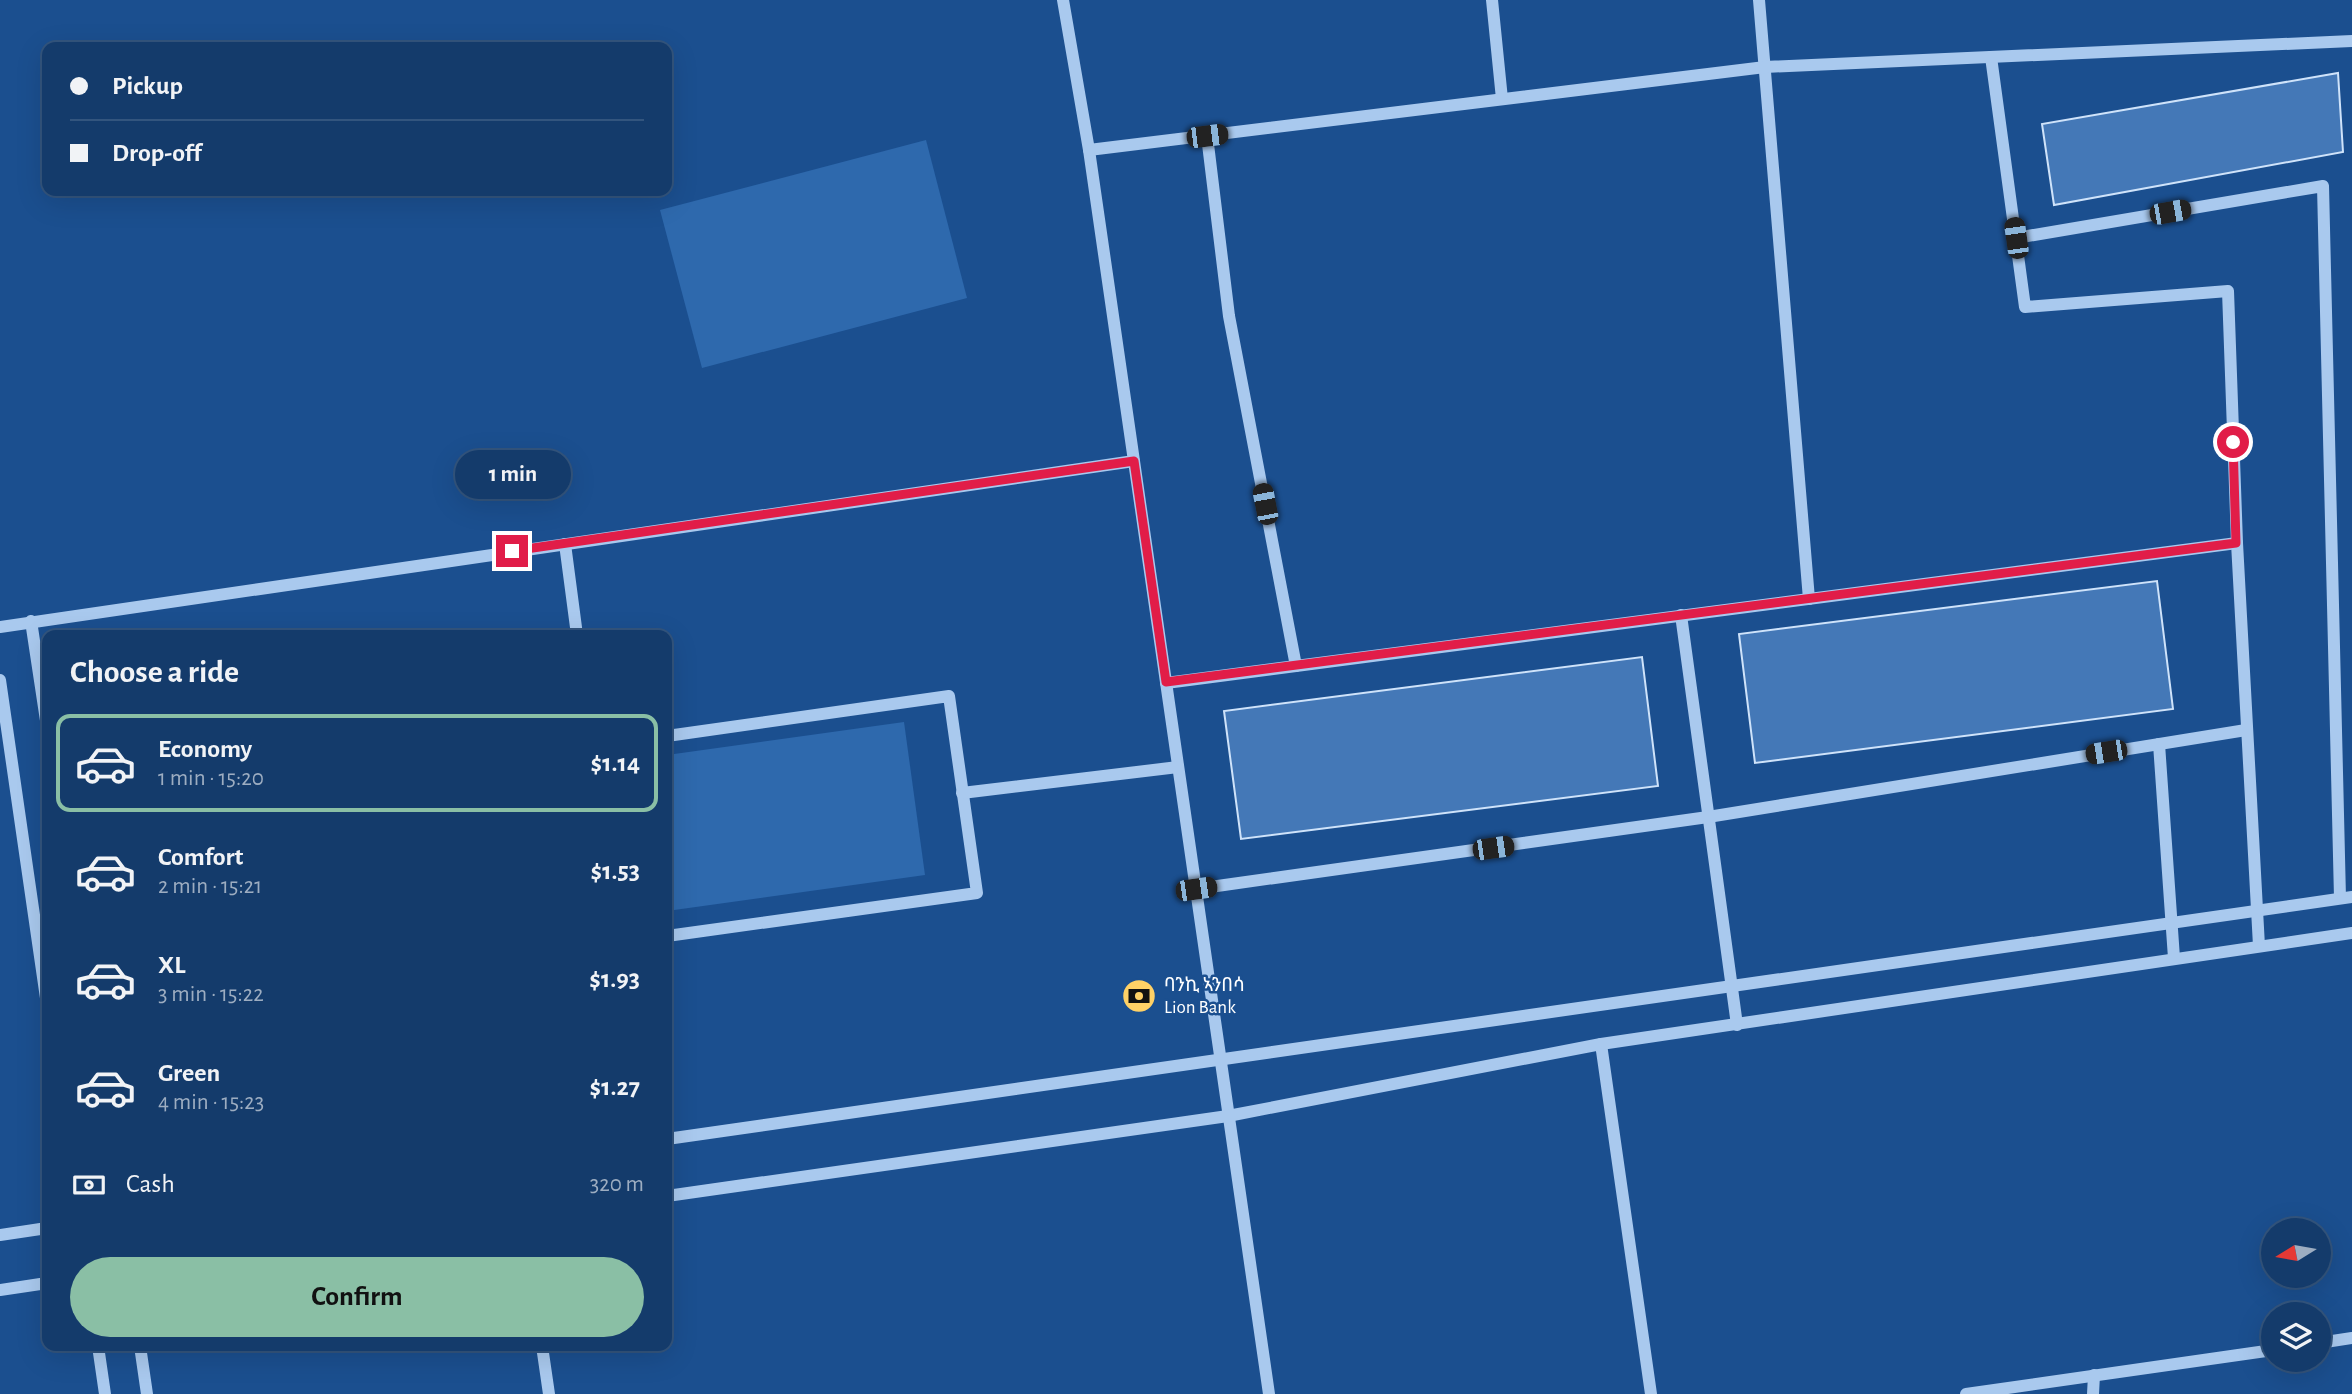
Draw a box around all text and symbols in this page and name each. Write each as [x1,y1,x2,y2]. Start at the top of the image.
text: Pickup [112,73,183,99]
car [1185,123,1230,149]
text: Drop-off [112,140,201,166]
car [2148,198,2193,226]
car [2003,216,2030,260]
route start [2217,426,2249,458]
callout: 1 min [454,449,570,498]
text: 1 min [489,463,537,486]
car [1251,481,1280,527]
route end [496,535,528,567]
text: Choose a ride [70,656,239,688]
icon: car [74,732,137,795]
text: Economy [158,736,252,762]
car [2084,738,2129,766]
text: $1.14 [591,750,640,776]
text: 1 min · 15:20 [158,767,264,790]
car [1471,835,1516,861]
icon: car [74,840,137,903]
text: Comfort [158,844,243,870]
text: $1.53 [591,858,640,884]
text: 2 min · 15:21 [158,875,262,898]
car [1174,876,1219,902]
icon: car [74,948,137,1011]
text: XL [158,952,185,978]
text: $1.93 [589,966,640,992]
place label: ባንኪ ኣንበሳ Lion Bank [1164,976,1245,1017]
bank icon: ባንኪ ኣንበሳ Lion Bank [1120,977,1158,1015]
text: 3 min · 15:22 [158,983,264,1006]
icon: car [74,1056,137,1119]
text: Green [158,1060,220,1086]
text: $1.27 [590,1074,640,1100]
text: 4 min · 15:23 [158,1091,264,1114]
icon: cash [70,1166,108,1204]
text: Cash [126,1171,175,1197]
text: 320 m [590,1173,644,1196]
north arrow [2261,1218,2331,1288]
map controls [2261,1218,2331,1372]
button: Confirm [70,1257,644,1337]
button: layers [2261,1302,2331,1372]

